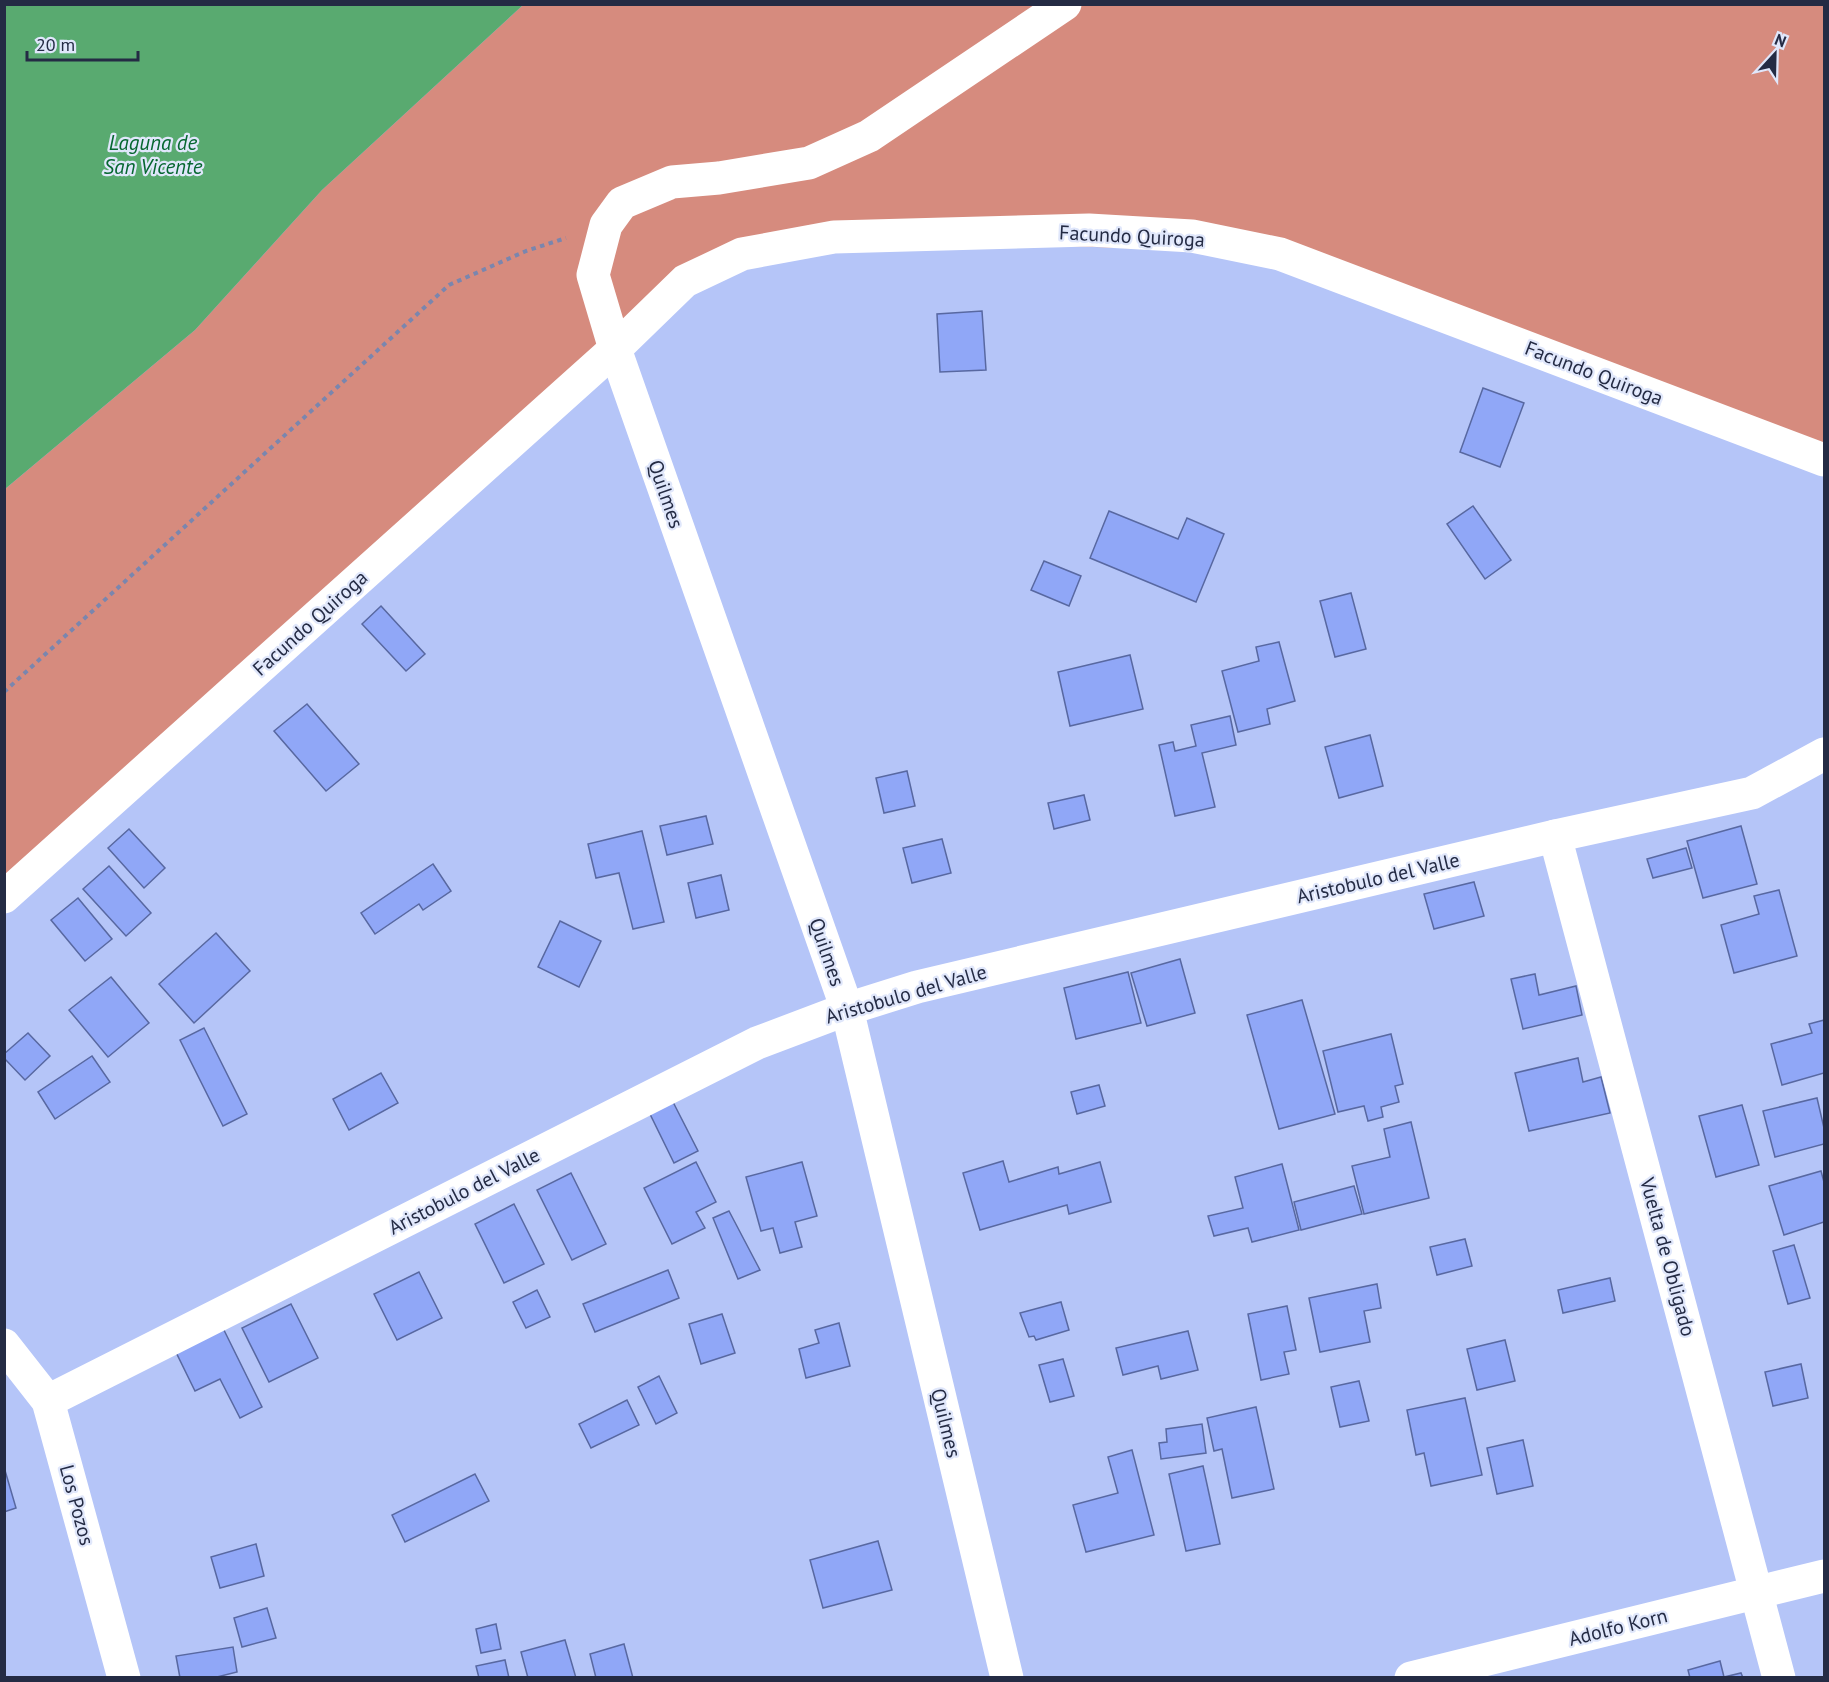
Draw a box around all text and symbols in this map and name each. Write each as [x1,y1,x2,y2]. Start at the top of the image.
scale bar [27,24,138,62]
north arrow [1745,24,1805,84]
text: N [1772,29,1789,51]
text: 20 m [36,33,75,56]
water label: Laguna de San Vicente [104,129,203,180]
street label: Facundo Quiroga [1059,219,1205,253]
street label: Facundo Quiroga [1521,335,1667,411]
street label: Quilmes [642,456,690,532]
street label: Facundo Quiroga [247,565,373,681]
street label: Aristobulo del Valle [1294,847,1462,909]
street label: Quilmes [803,914,851,990]
street label: Aristobulo del Valle [822,959,990,1029]
street label: Aristobulo del Valle [384,1142,544,1240]
street label: Vuelta de Obligado [1634,1174,1702,1339]
street label: Quilmes [925,1386,967,1460]
street label: Los Pozos [54,1462,100,1548]
street label: Adolfo Korn [1566,1602,1670,1652]

